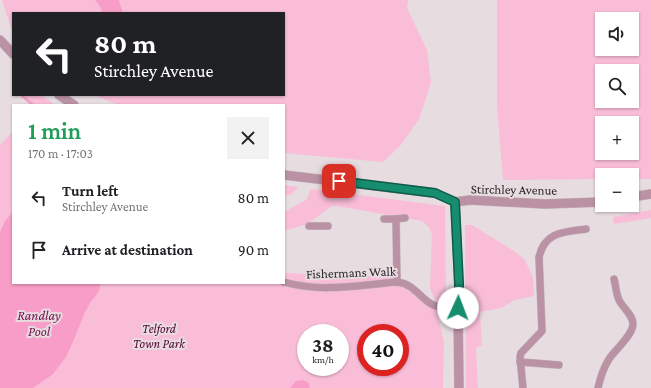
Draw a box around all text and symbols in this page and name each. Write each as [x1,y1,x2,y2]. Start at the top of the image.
map controls [595,12,639,212]
button: sound [595,12,639,56]
icon: left [28,28,80,80]
text: 80 m [94,28,156,59]
text: Stirchley Avenue [94,61,213,81]
button: search [595,64,639,108]
button: + [595,116,639,160]
text: 1 min [28,117,81,144]
button: close [227,117,269,159]
text: 170 m · 17:03 [28,146,93,161]
pin [322,164,356,198]
button: − [595,168,639,212]
icon: arrive [328,170,350,192]
street label: Stirchley Avenue [471,181,558,198]
text: Turn left [62,183,118,199]
icon: left [28,187,50,209]
text: 80 m [238,190,269,206]
text: Stirchley Avenue [62,199,148,214]
icon: arrive [28,239,50,261]
text: Arrive at destination [62,242,193,258]
text: 90 m [238,242,269,258]
street label: Fishermans Walk [306,263,397,282]
position arrow [437,287,479,329]
water label: Randlay Pool [17,307,61,339]
park label: Telford Town Park [133,321,186,351]
speed limit sign: 40 [357,324,409,376]
text: 38 [312,334,334,356]
text: km/h [312,354,334,365]

